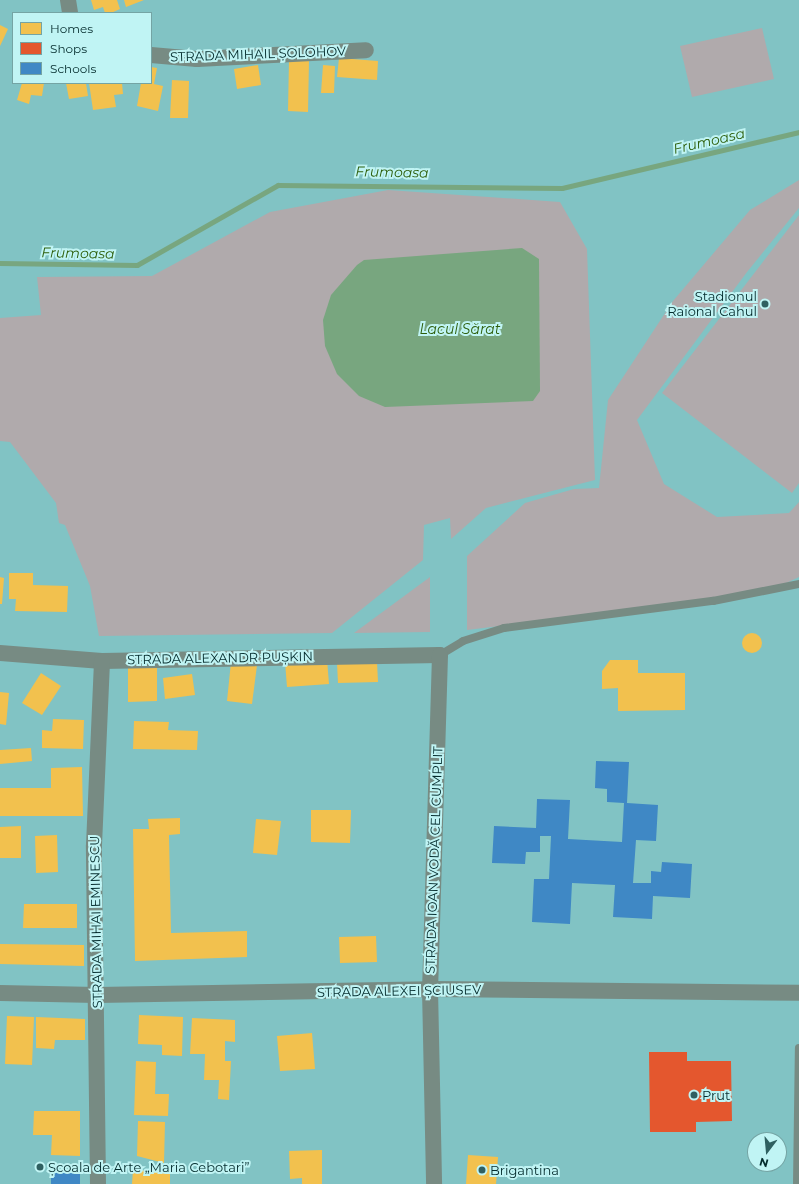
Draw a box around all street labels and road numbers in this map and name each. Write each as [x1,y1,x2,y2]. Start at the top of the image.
street label: STRADA MIHAIL ȘOLOHOV [170,43,346,65]
street label: STRADA ALEXANDR PUȘKIN [127,649,313,667]
street label: STRADA IOAN VODĂ CEL CUMPLIT [422,746,446,974]
street label: STRADA MIHAI EMINESCU [87,835,105,1009]
street label: STRADA ALEXEI ȘCIUSEV [317,982,481,1000]

